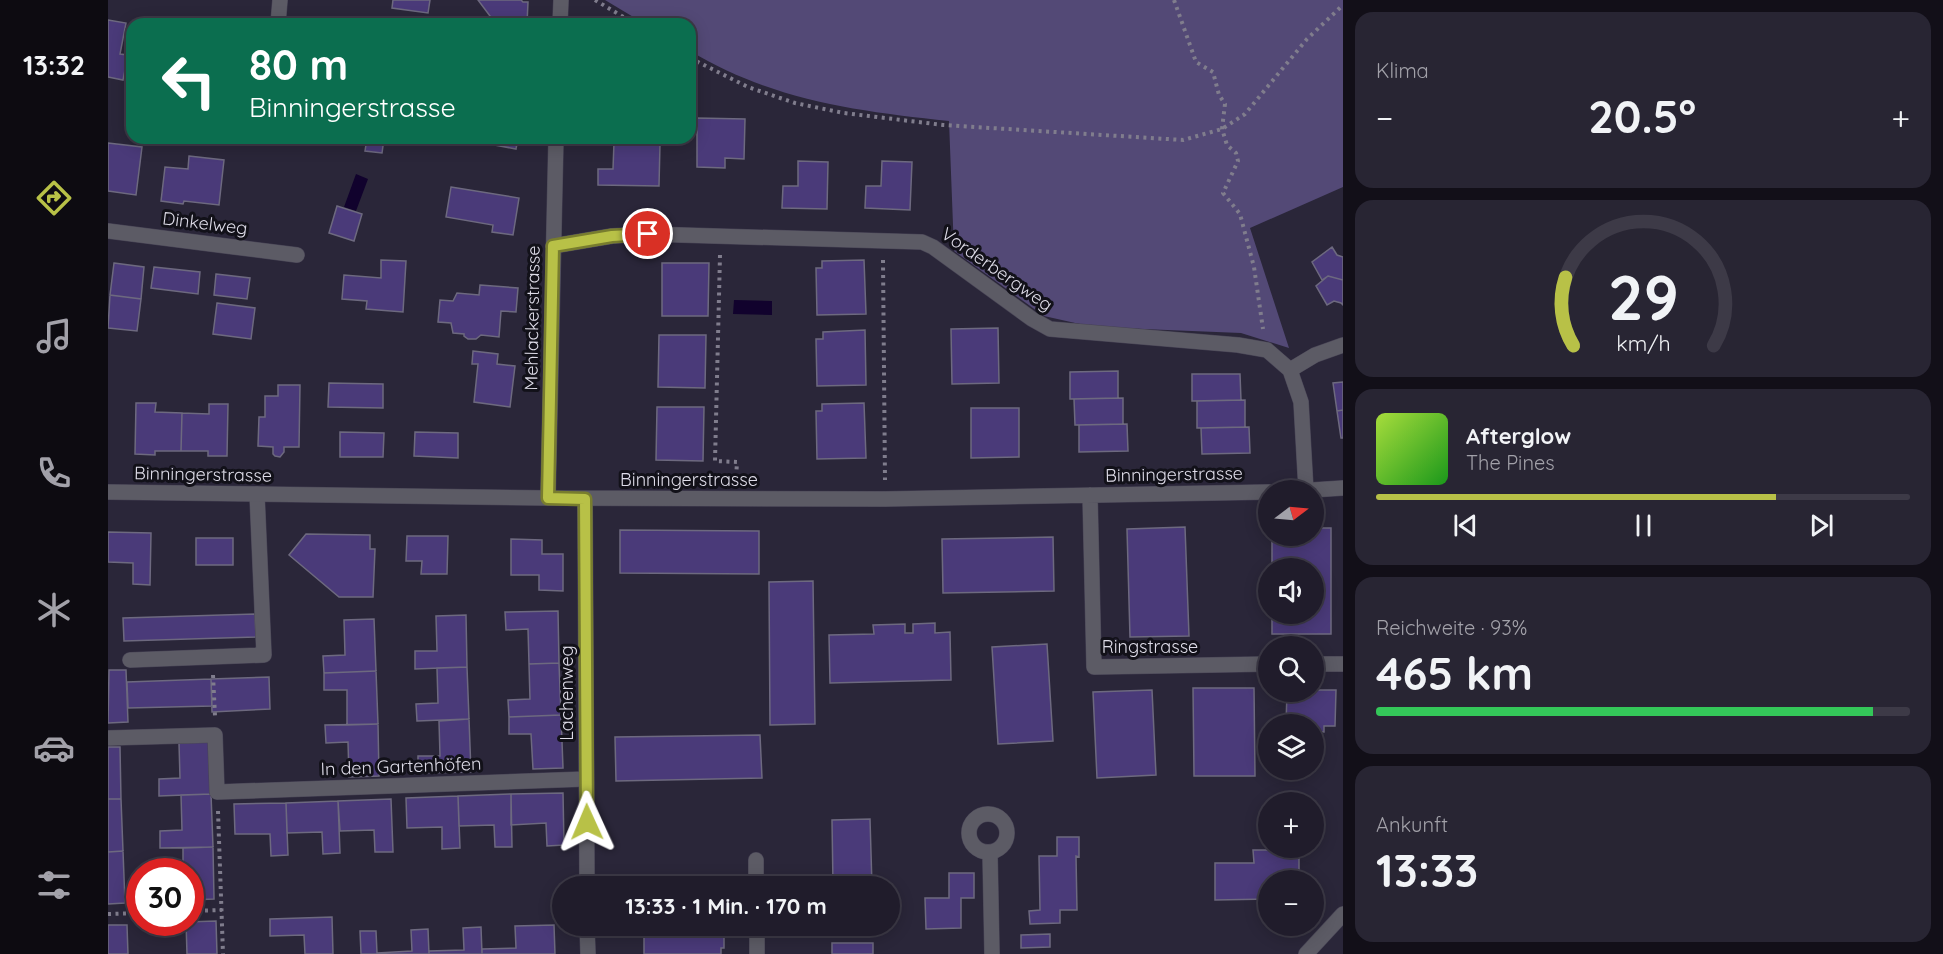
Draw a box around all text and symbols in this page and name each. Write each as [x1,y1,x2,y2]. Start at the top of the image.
text: 80 m [249,38,348,91]
icon: left [150,42,228,120]
text: 13:32 [23,48,85,82]
text: Klima [1376,58,1429,83]
text: 20.5° [1588,88,1696,144]
text: Binningerstrasse [249,90,456,124]
text: − [1376,97,1393,138]
text: + [1891,97,1910,138]
icon: directions [33,177,75,219]
street label: Dinkelweg [161,206,249,240]
pin [622,208,673,259]
icon: arrive [631,217,664,250]
street label: Vorderbergweg [937,222,1057,316]
street label: Mehlackerstrasse [519,245,545,391]
text: 29 [1608,258,1678,336]
icon: music [33,315,75,357]
text: km/h [1616,330,1670,356]
text: Afterglow [1466,422,1571,450]
text: The Pines [1466,450,1555,475]
icon: phone [33,452,75,494]
street label: Binningerstrasse [134,461,272,487]
street label: Binningerstrasse [1105,461,1243,487]
street label: Binningerstrasse [620,468,758,491]
north arrow [1258,480,1324,546]
map controls [1258,480,1324,936]
icon: previous [1449,509,1482,542]
icon: pause [1627,509,1660,542]
icon: next [1805,509,1838,542]
button: sound [1258,558,1324,624]
icon: climate [33,589,75,631]
text: Reichweite · 93% [1376,615,1527,640]
street label: Ringstrasse [1102,635,1198,658]
button: search [1258,636,1324,702]
street label: Lachenweg [555,645,578,741]
text: 465 km [1376,645,1533,701]
button: layers [1258,714,1324,780]
icon: car [33,727,75,769]
street label: In den Gartenhöfen [320,752,482,780]
position arrow [555,790,619,854]
button: + [1258,792,1324,858]
text: Ankunft [1376,812,1448,837]
text: 13:33 [1376,842,1478,898]
speed limit sign: 30 [126,858,204,936]
icon: filters [33,864,75,906]
button: − [1258,870,1324,936]
text: 13:33 · 1 Min. · 170 m [625,892,827,920]

